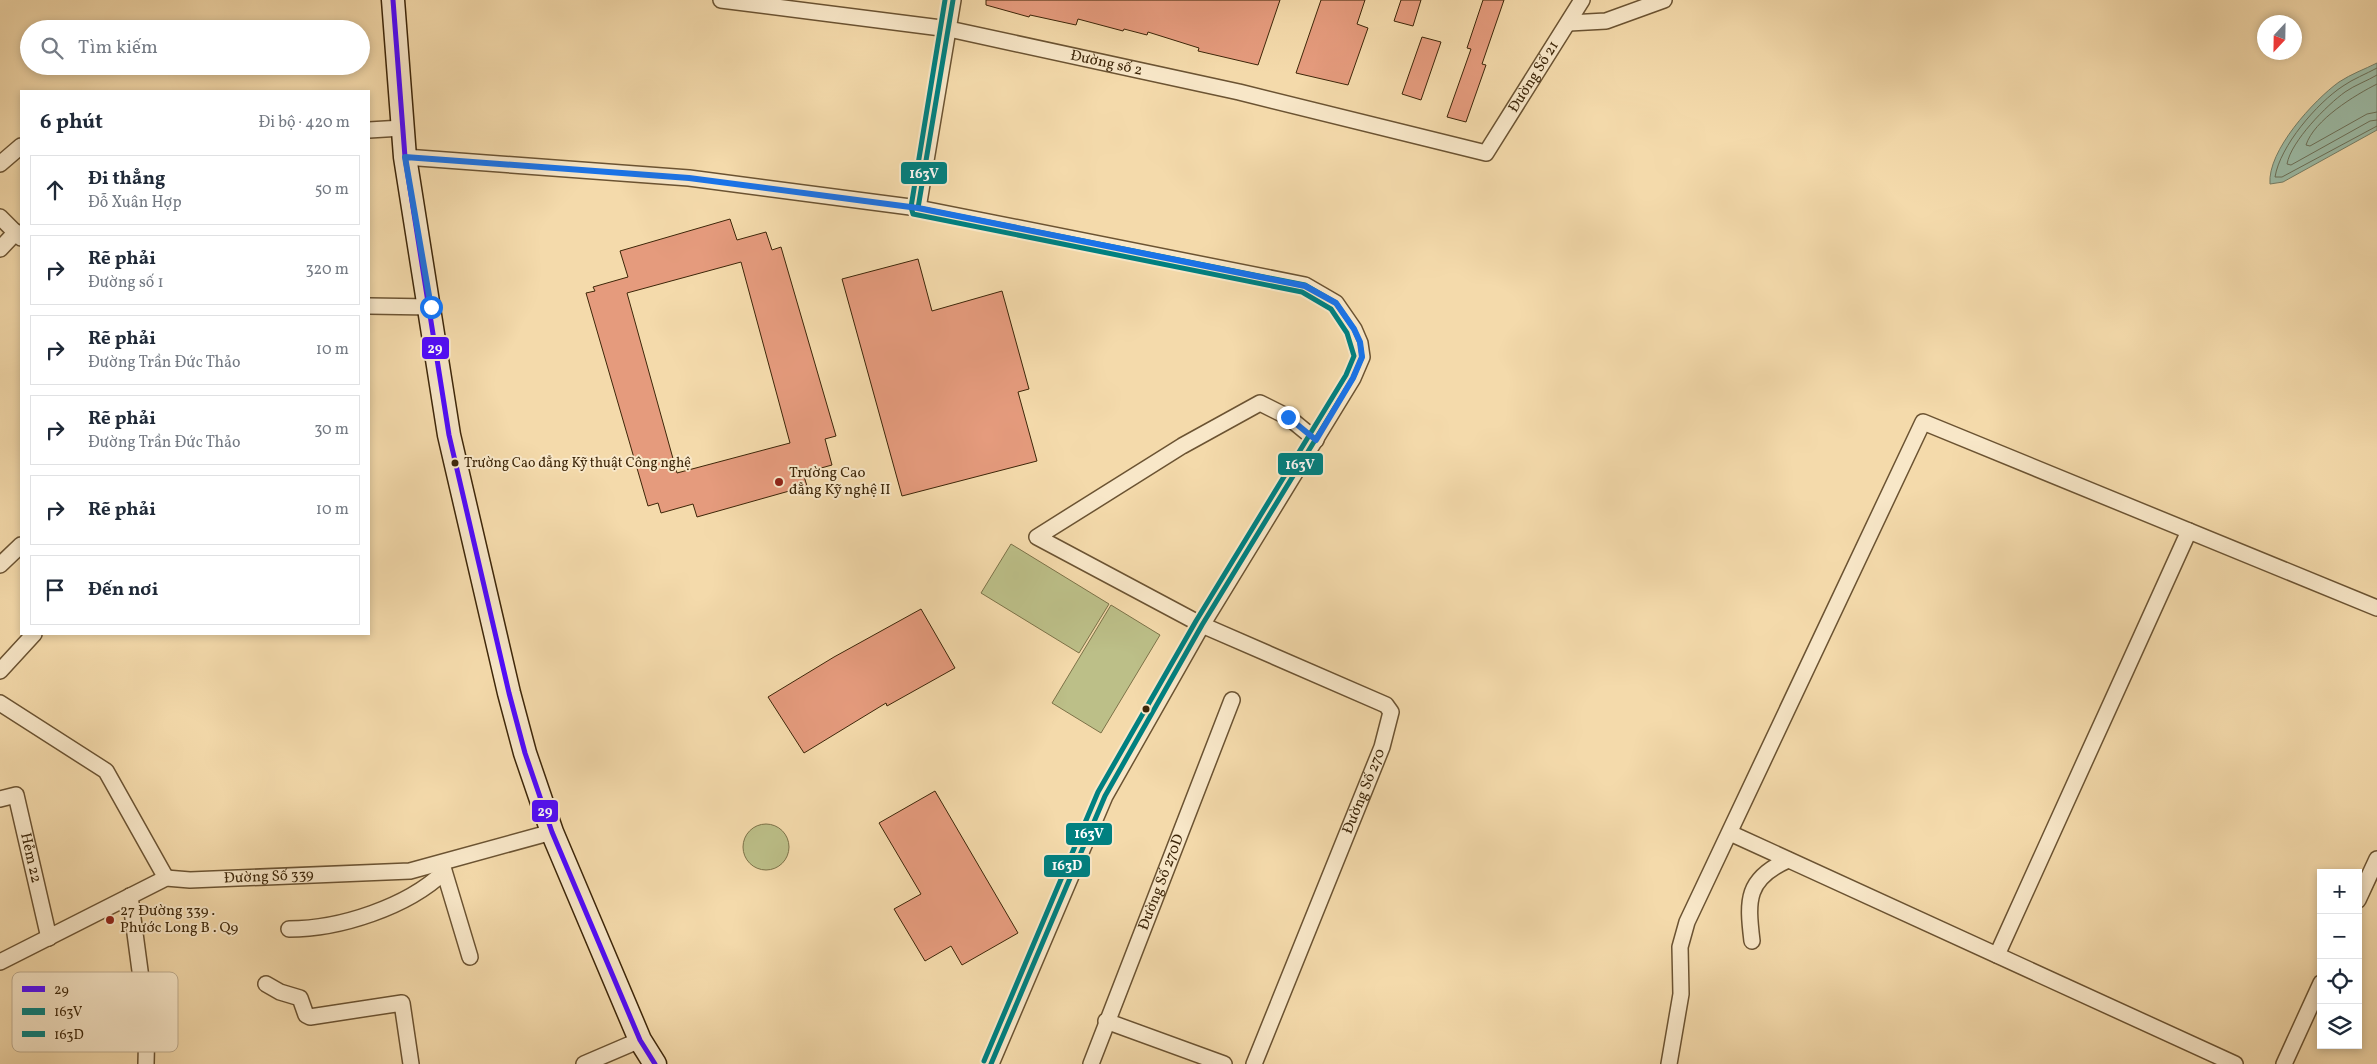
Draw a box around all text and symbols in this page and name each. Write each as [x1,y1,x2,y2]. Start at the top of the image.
north arrow [2257,15,2302,60]
search box [20,20,370,75]
icon: search [38,34,66,62]
text: Tìm kiếm [78,35,158,61]
street label: Đường Số 21 [1503,37,1564,117]
street label: Đường số 2 [1068,45,1145,81]
text: 6 phút [40,108,103,137]
text: Đi bộ · 420 m [259,112,350,134]
line badge: 163V [900,161,948,185]
text: 163V [909,165,939,184]
text: Đi thẳng [88,166,165,192]
icon: ahead [41,176,69,204]
text: 50 m [315,179,349,201]
text: Đỗ Xuân Hợp [88,192,182,214]
text: Rẽ phải [88,246,156,272]
icon: right [41,256,69,284]
text: 320 m [305,259,349,281]
text: Đường số 1 [88,272,164,294]
route start [420,296,443,319]
text: Rẽ phải [88,326,156,352]
icon: right [41,336,69,364]
line badge: 29 [421,336,450,360]
text: 10 m [316,339,349,361]
text: 29 [428,340,443,359]
text: Đường Trần Đức Thảo [88,352,241,374]
text: Rẽ phải [88,406,156,432]
route end [1277,406,1300,429]
icon: right [41,416,69,444]
text: 30 m [314,419,349,441]
text: Đường Trần Đức Thảo [88,432,241,454]
line badge: 163V [1277,452,1324,476]
place label: Trường Cao đẳng Kỹ thuật Công nghệ [464,454,691,473]
text: 163V [1285,456,1315,475]
marker: Trường Cao đẳng Kỹ thuật Công nghệ [450,458,460,468]
place label: Trường Cao đẳng Kỹ nghệ II [789,463,891,501]
marker: Trường Cao đẳng Kỹ nghệ II [773,476,785,488]
icon: right [41,496,69,524]
text: Rẽ phải [88,497,156,523]
text: 10 m [316,499,349,521]
icon: arrive [41,576,69,604]
text: Đến nơi [88,577,158,603]
unlabelled marker [1141,704,1151,714]
street label: Đường Số 270 [1337,746,1391,837]
line badge: 29 [531,799,559,823]
text: 29 [538,803,553,822]
line badge: 163V [1065,822,1113,846]
text: 163V [1074,825,1104,844]
street label: Hẻm 22 [15,831,46,885]
street label: Đường Số 270D [1133,831,1190,933]
line badge: 163D [1043,854,1091,878]
text: 163D [1052,857,1082,876]
street label: Đường Số 339 [223,864,314,889]
map controls [2317,869,2362,1049]
button: + [2317,869,2362,914]
place label: 27 Đường 339 . Phước Long B . Q9 [120,901,238,939]
marker: 27 Đường 339 . Phước Long B . Q9 [104,914,116,926]
button: − [2317,914,2362,959]
button: locate [2317,959,2362,1004]
legend [12,972,178,1052]
text: 29 [54,981,69,1000]
text: 163V [54,1003,83,1022]
button: layers [2317,1004,2362,1049]
text: 163D [54,1026,84,1045]

